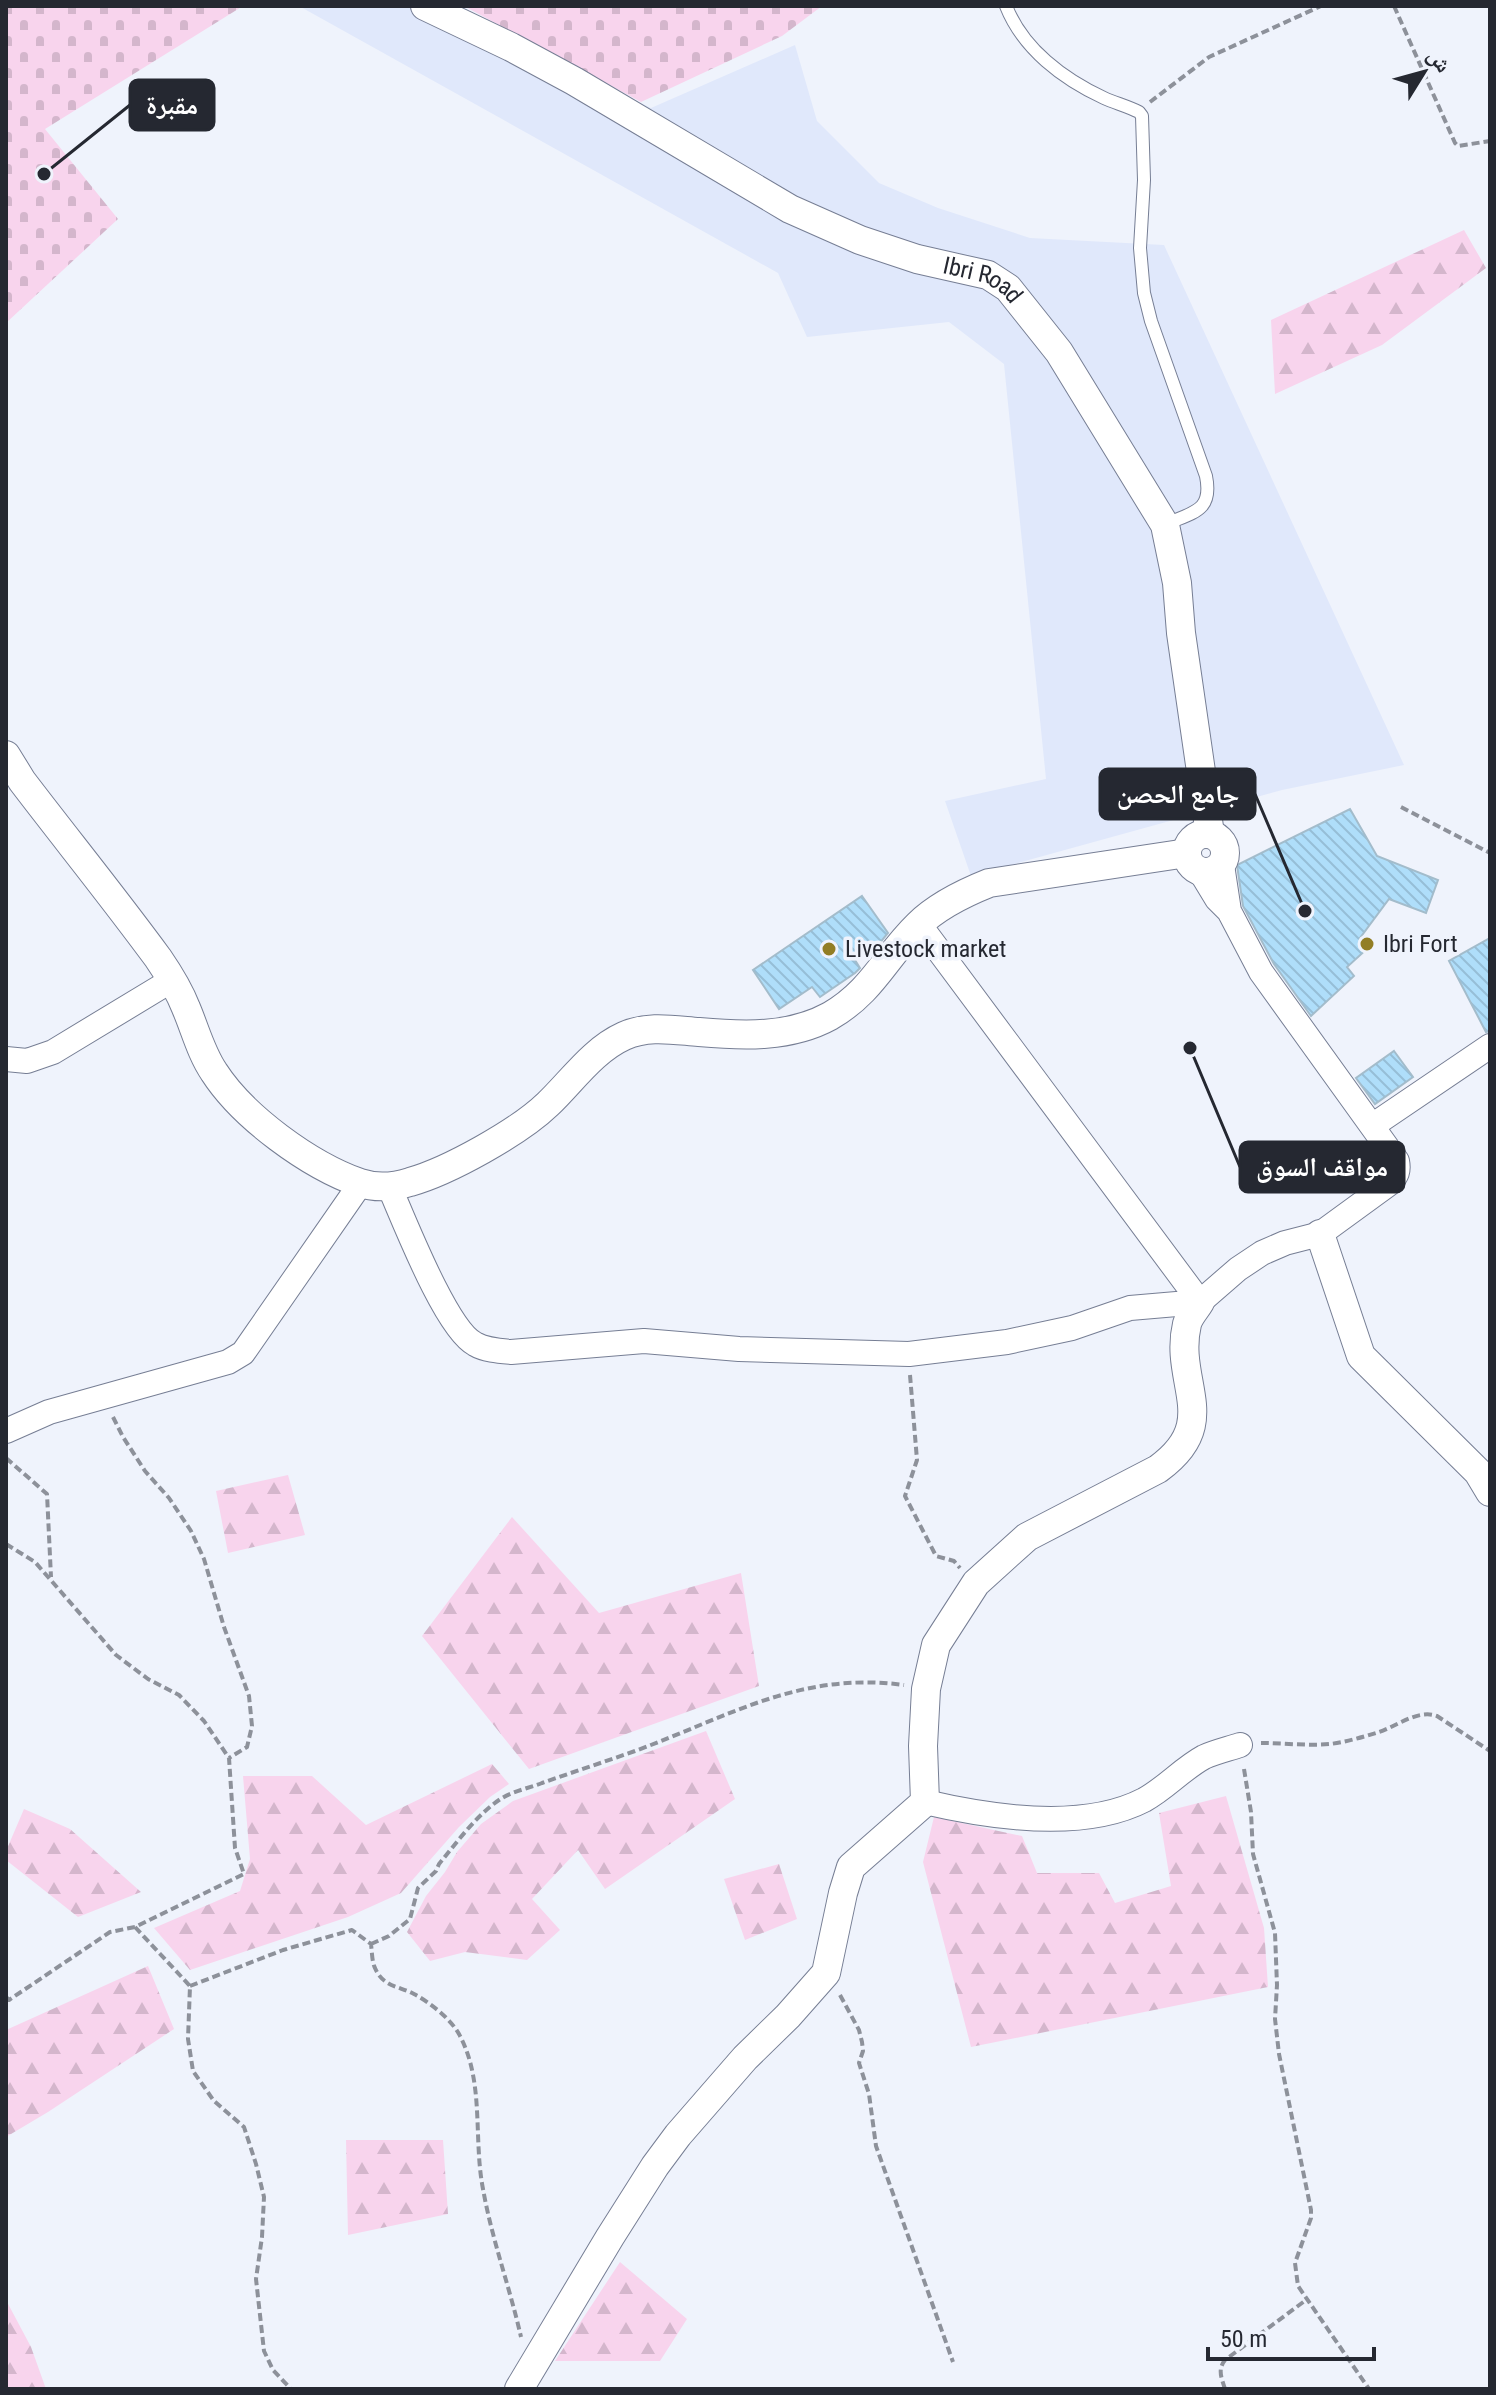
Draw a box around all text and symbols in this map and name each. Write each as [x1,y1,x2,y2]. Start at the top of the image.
north arrow [1384,32,1464,112]
text: ش [1422,43,1457,78]
callout: مقبرة [130,80,214,130]
text: مقبرة [146,90,198,120]
street label: Ibri Road [940,251,1028,308]
callout: جامع الحصن [1100,769,1255,819]
text: جامع الحصن [1117,779,1239,811]
place label: Ibri Fort [1383,930,1458,958]
place label: Livestock market [845,935,1006,963]
marker: Ibri Fort [1358,935,1376,953]
marker: Livestock market [820,940,838,958]
callout: مواقف السوق [1240,1142,1404,1192]
text: مواقف السوق [1256,1152,1388,1183]
scale bar [1208,2311,1374,2361]
text: 50 m [1220,2325,1267,2353]

